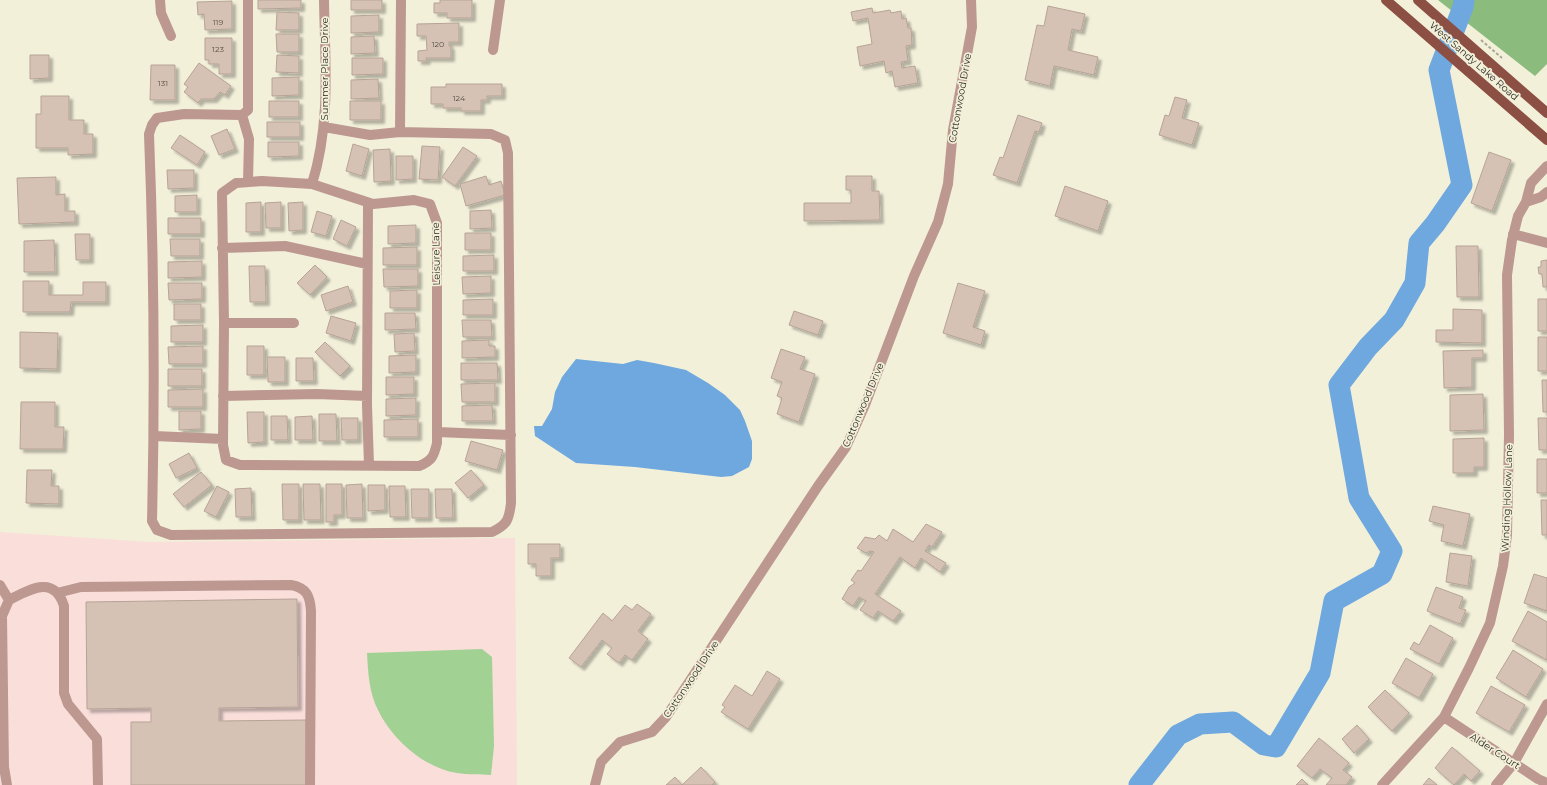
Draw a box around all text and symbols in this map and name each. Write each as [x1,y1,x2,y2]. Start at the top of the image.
house number: 119 [213,17,223,27]
street label: Summer Place Drive [318,18,331,120]
street label: West Sandy Lake Road [1427,19,1521,103]
house number: 120 [432,39,444,49]
house number: 123 [212,44,224,54]
street label: Cottonwood Drive [946,52,974,144]
house number: 131 [158,78,168,88]
house number: 124 [453,93,466,103]
street label: Leisure Lane [429,222,443,286]
street label: Cottonwood Drive [839,361,887,449]
street label: Winding Hollow Lane [1499,444,1515,552]
street label: Cottonwood Drive [660,638,722,720]
street label: Alder Court [1467,730,1523,772]

